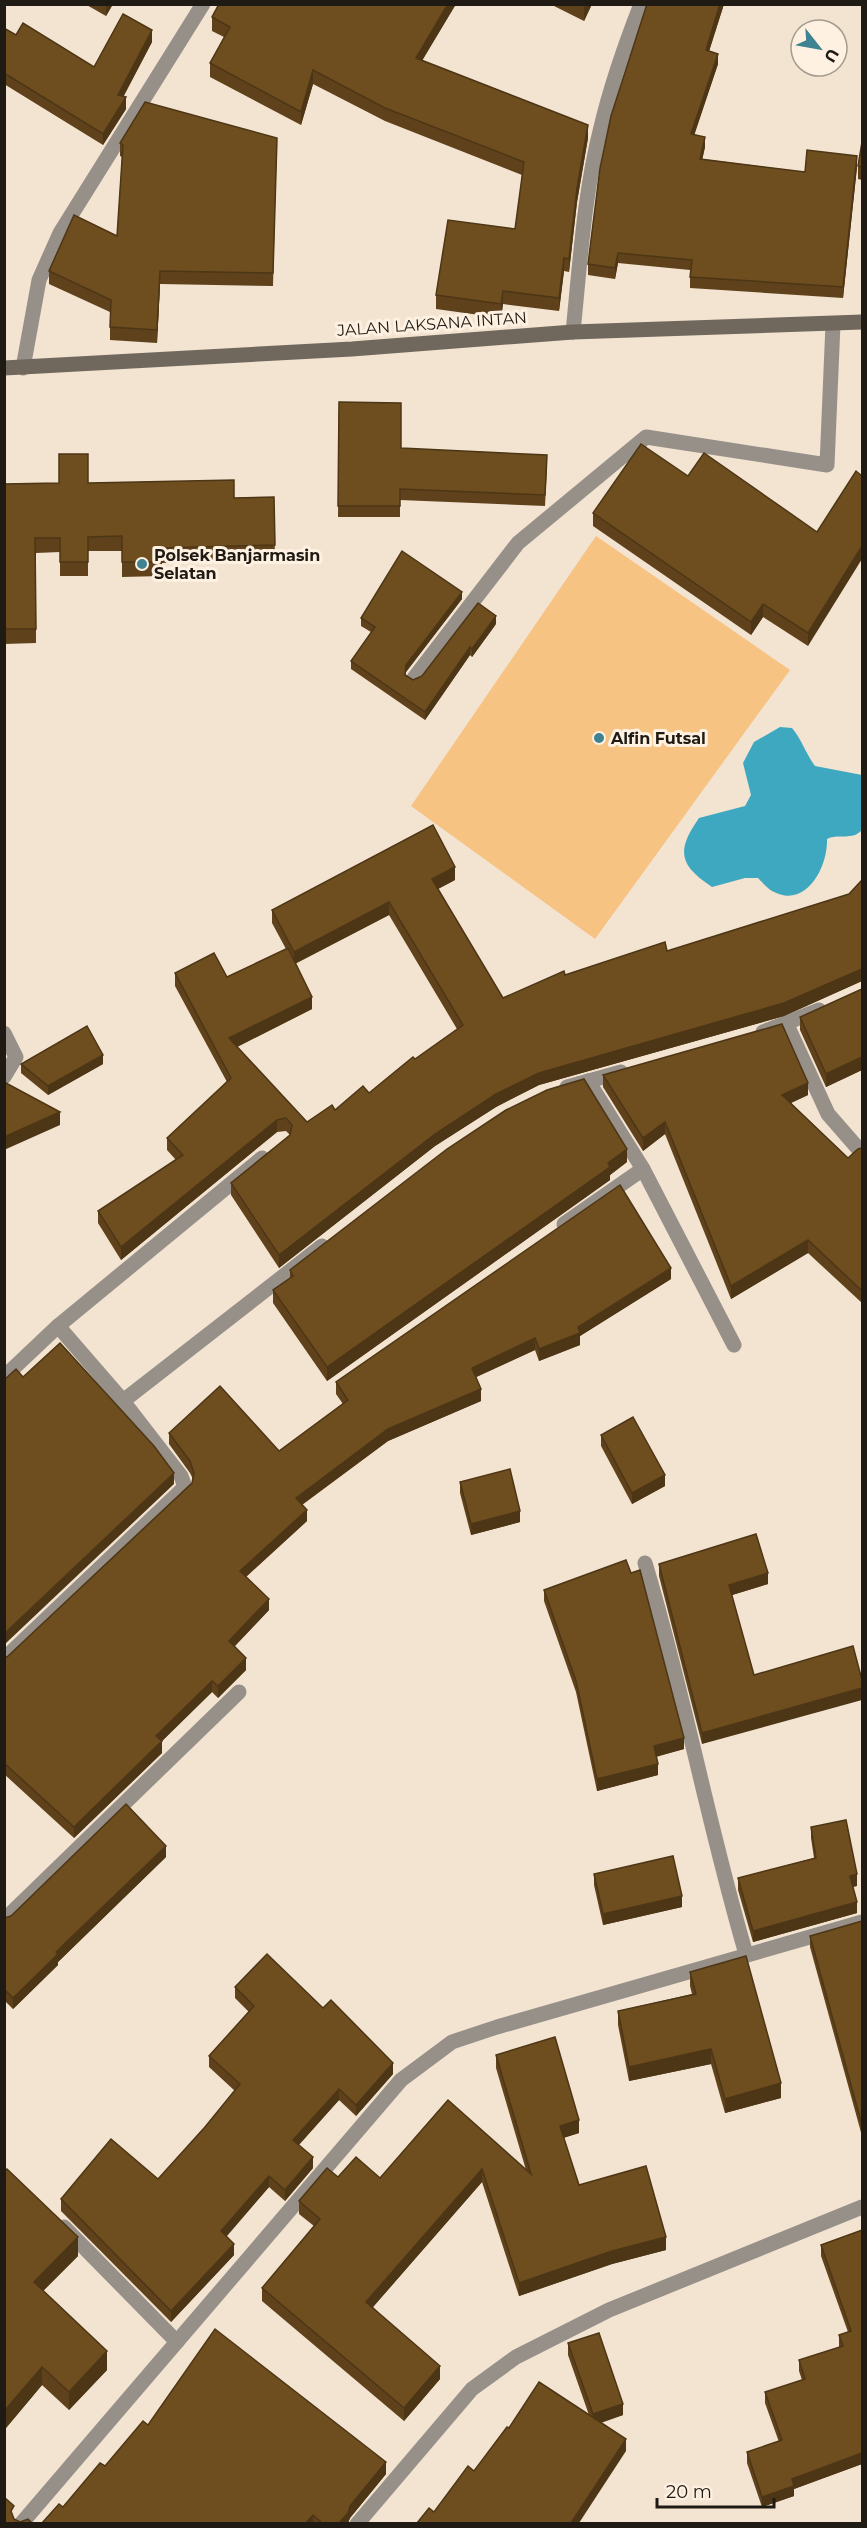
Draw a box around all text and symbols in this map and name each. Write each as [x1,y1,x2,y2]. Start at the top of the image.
north arrow [789,18,849,78]
text: U [820,45,843,66]
street label: JALAN LAKSANA INTAN [335,308,528,340]
place label: Polsek Banjarmasin Selatan [154,546,320,583]
marker: Polsek Banjarmasin Selatan [135,557,149,571]
place label: Alfin Futsal [610,729,706,748]
marker: Alfin Futsal [592,731,606,745]
scale bar [657,2471,774,2509]
text: 20 m [666,2481,712,2503]

